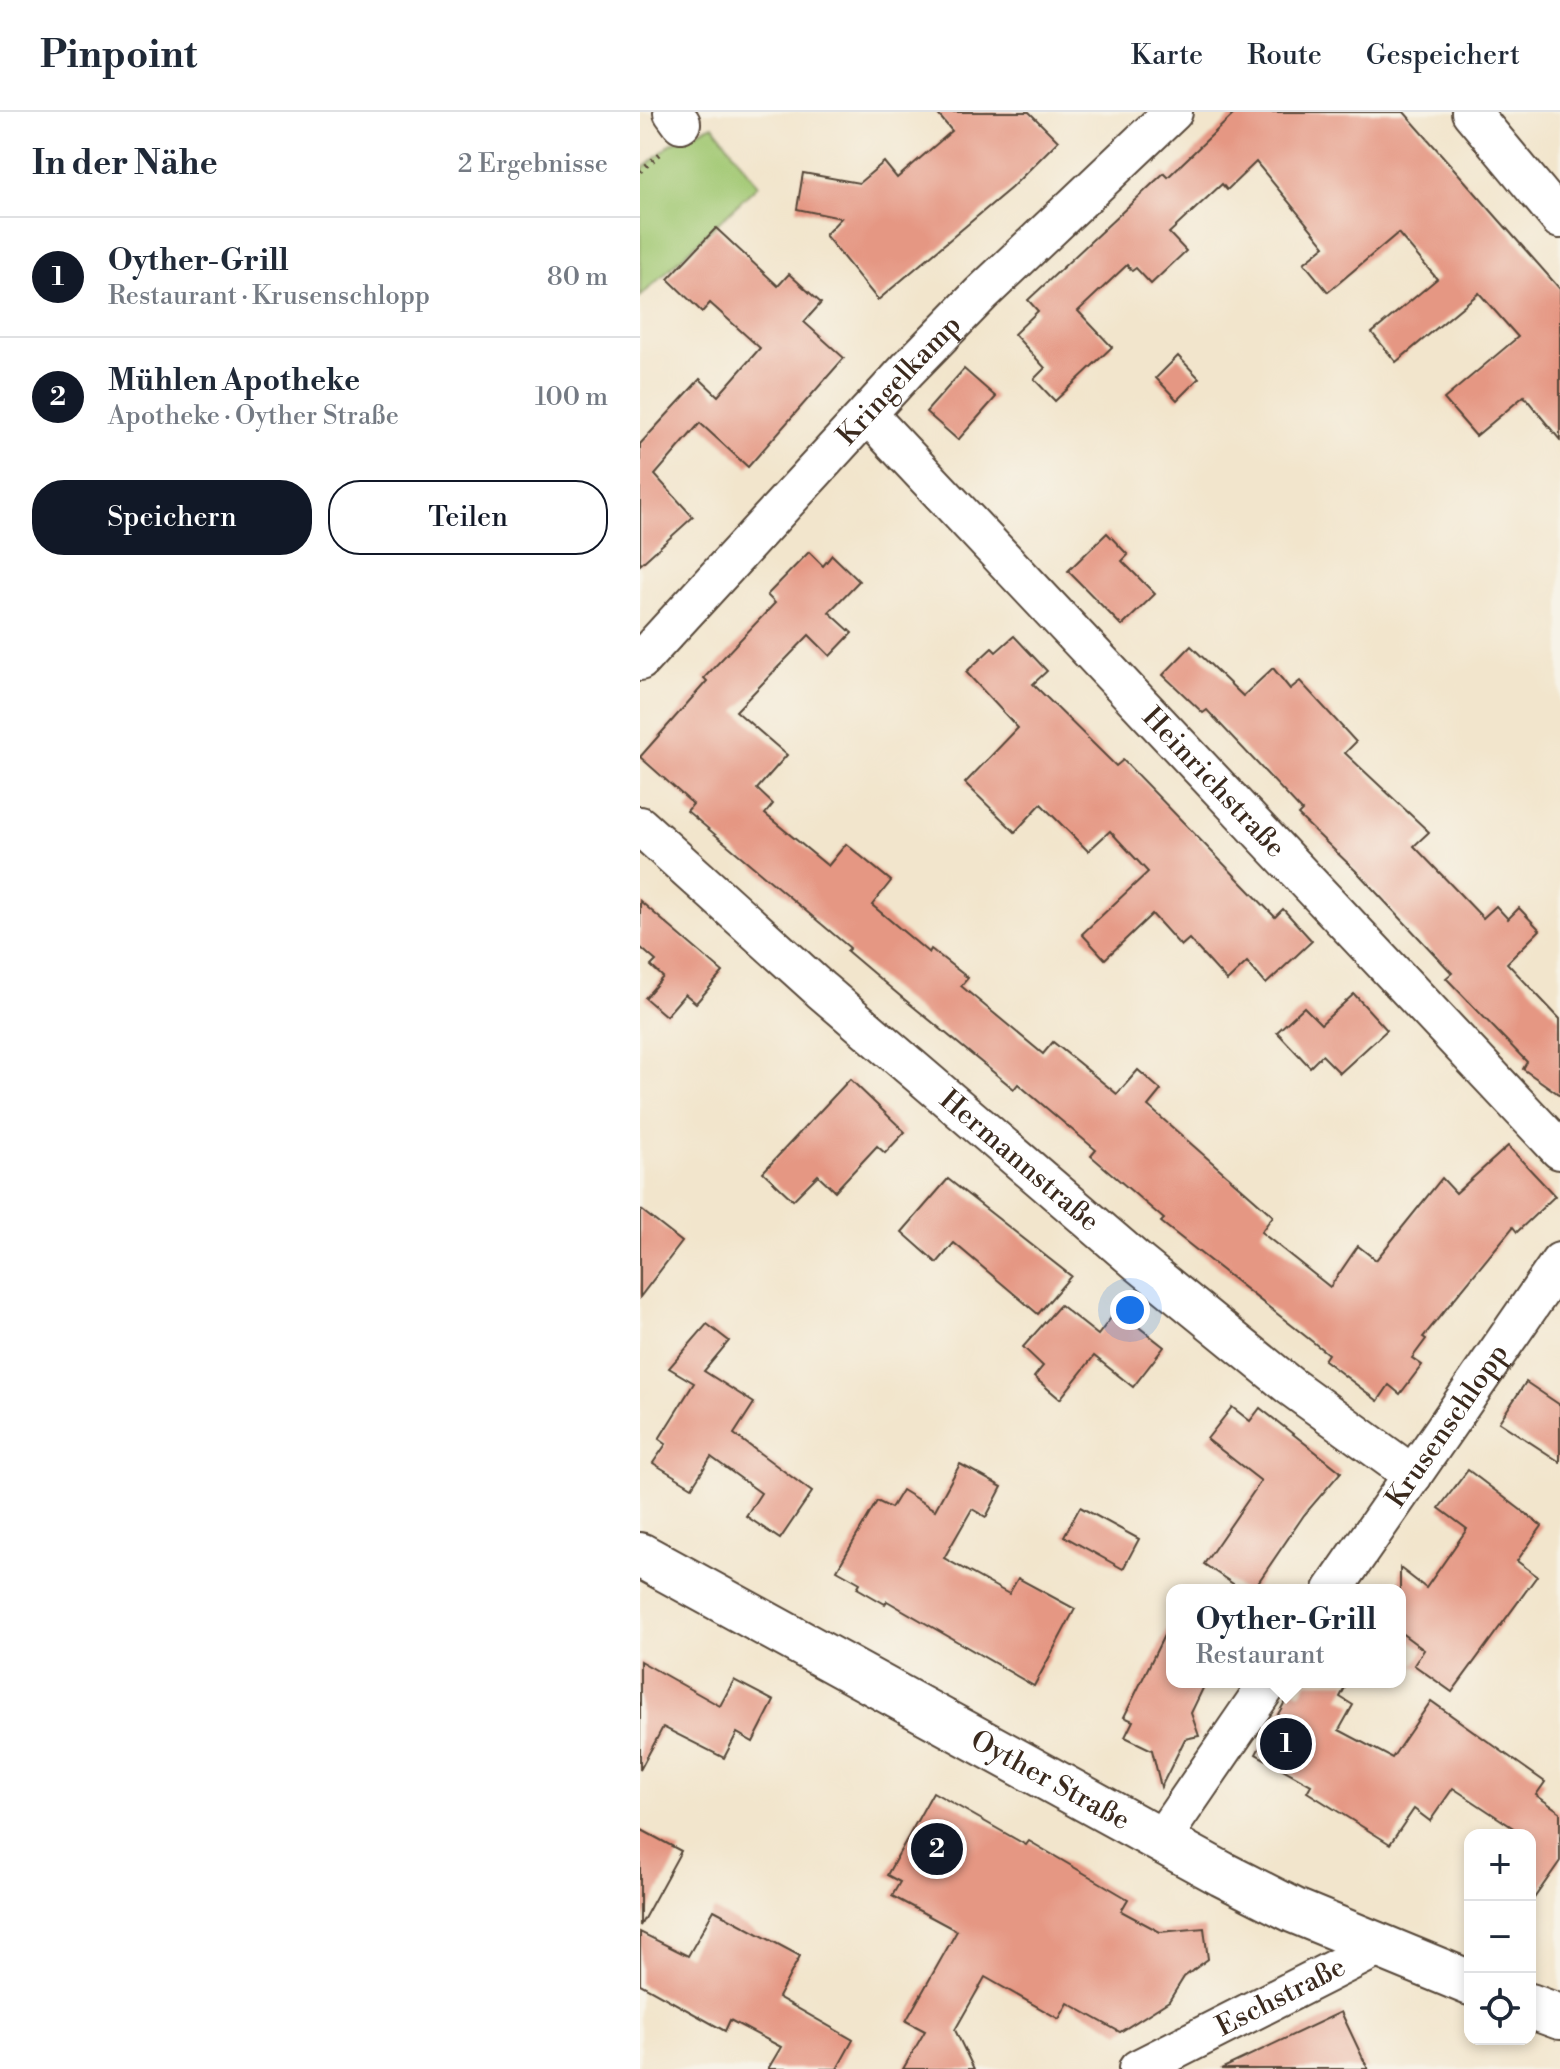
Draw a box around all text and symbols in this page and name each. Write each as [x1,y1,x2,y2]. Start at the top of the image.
text: Pinpoint [40,32,197,79]
text: Karte [1131,38,1203,73]
text: Route [1247,38,1322,73]
text: Gespeichert [1366,38,1520,73]
text: In der Nähe [32,143,218,185]
text: 2 Ergebnisse [458,148,608,180]
text: Oyther-Grill [108,242,289,280]
text: 1 [52,261,64,293]
text: 80 m [547,261,608,293]
text: Restaurant · Krusenschlopp [108,280,430,312]
street label: Kringelkamp [829,308,968,453]
text: Mühlen Apotheke [108,362,360,400]
text: 2 [50,381,66,413]
text: 100 m [535,381,608,413]
text: Apotheke · Oyther Straße [108,400,399,432]
button: Speichern [32,480,312,555]
button: Teilen [328,480,608,555]
street label: Heinrichstraße [1135,700,1293,865]
street label: Hermannstraße [932,1082,1107,1239]
your location [1110,1290,1150,1330]
street label: Krusenschlopp [1378,1337,1516,1514]
popup [1166,1584,1406,1688]
text: Oyther-Grill [1196,1601,1376,1639]
text: Restaurant [1196,1639,1325,1671]
pin: 1 [1260,1714,1312,1774]
street label: Oyther Straße [965,1722,1136,1838]
pin: 2 [911,1819,963,1879]
map controls [1464,1829,1536,2045]
button: + [1464,1829,1536,1901]
button: − [1464,1901,1536,1973]
street label: Eschstraße [1210,1949,1351,2044]
button: locate [1464,1973,1536,2045]

